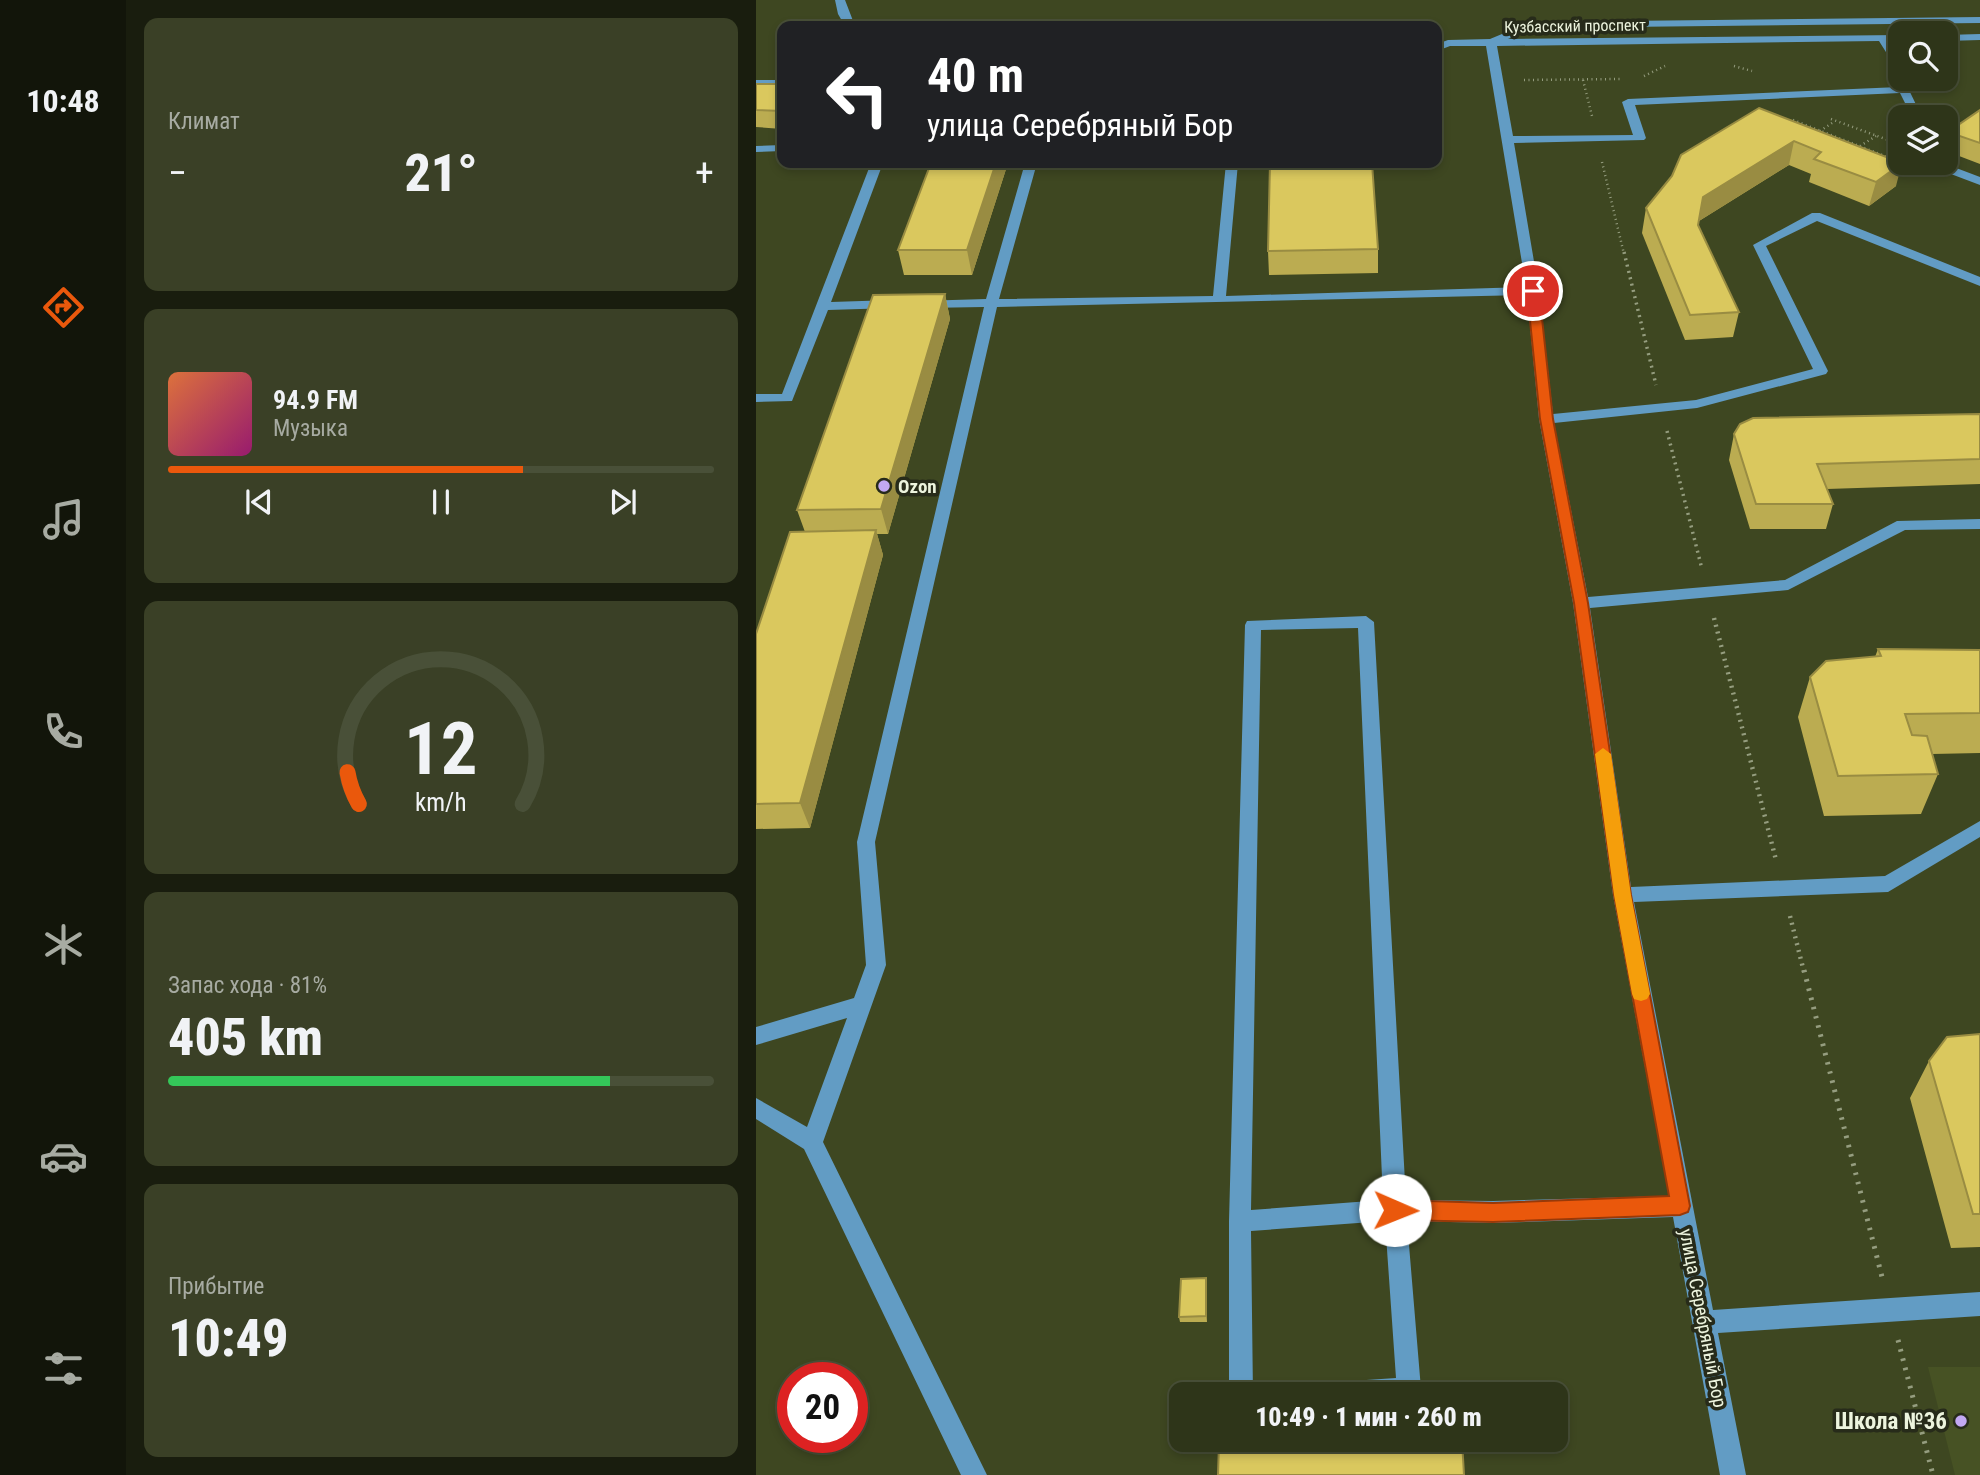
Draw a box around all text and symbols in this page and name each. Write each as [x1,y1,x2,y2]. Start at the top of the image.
street label: Кузбасский проспект [1504,15,1646,37]
map controls [1888,21,1958,175]
button: search [1888,21,1958,91]
text: 40 m [927,47,1024,104]
icon: left [812,49,903,140]
text: 10:48 [26,82,100,120]
button: layers [1888,105,1958,175]
text: улица Серебряный Бор [927,106,1233,144]
text: Климат [168,108,240,135]
text: 21° [404,143,478,204]
text: − [168,151,187,195]
text: + [695,151,714,195]
pin [1503,261,1563,321]
icon: arrive [1514,272,1552,310]
icon: directions [39,283,88,332]
text: 94.9 FM [273,385,358,415]
text: Музыка [273,415,348,442]
place label: Ozon [898,475,937,498]
marker: Ozon [876,478,892,494]
icon: previous [240,483,278,521]
icon: pause [422,483,460,521]
icon: next [604,483,642,521]
icon: music [39,495,88,544]
text: 12 [404,706,478,792]
icon: phone [39,707,88,756]
text: km/h [415,787,467,816]
icon: climate [39,920,88,969]
text: Запас хода · 81% [168,972,327,999]
text: 405 km [168,1007,323,1068]
icon: car [39,1132,88,1181]
position arrow [1358,1173,1432,1247]
street label: улица Серебряный Бор [1674,1227,1732,1409]
text: Прибытие [168,1273,264,1300]
text: 10:49 [168,1308,288,1369]
icon: filters [39,1344,88,1393]
speed limit sign: 20 [777,1362,868,1453]
text: 10:49 · 1 мин · 260 m [1255,1402,1482,1432]
place label: Школа №36 [1835,1408,1947,1435]
marker: Школа №36 [1953,1413,1969,1429]

